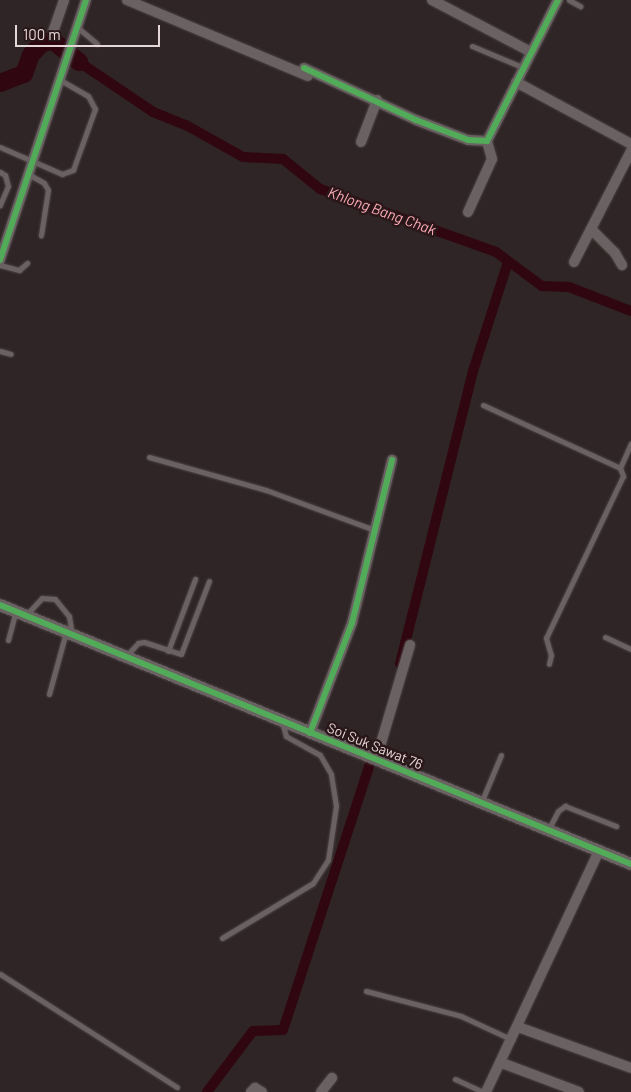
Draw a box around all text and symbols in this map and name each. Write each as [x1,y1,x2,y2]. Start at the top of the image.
scale bar [18,15,162,47]
text: 100 m [23,25,61,43]
water label: Khlong Bang Chak [325,183,439,239]
street label: Soi Suk Sawat 76 [325,719,425,773]

